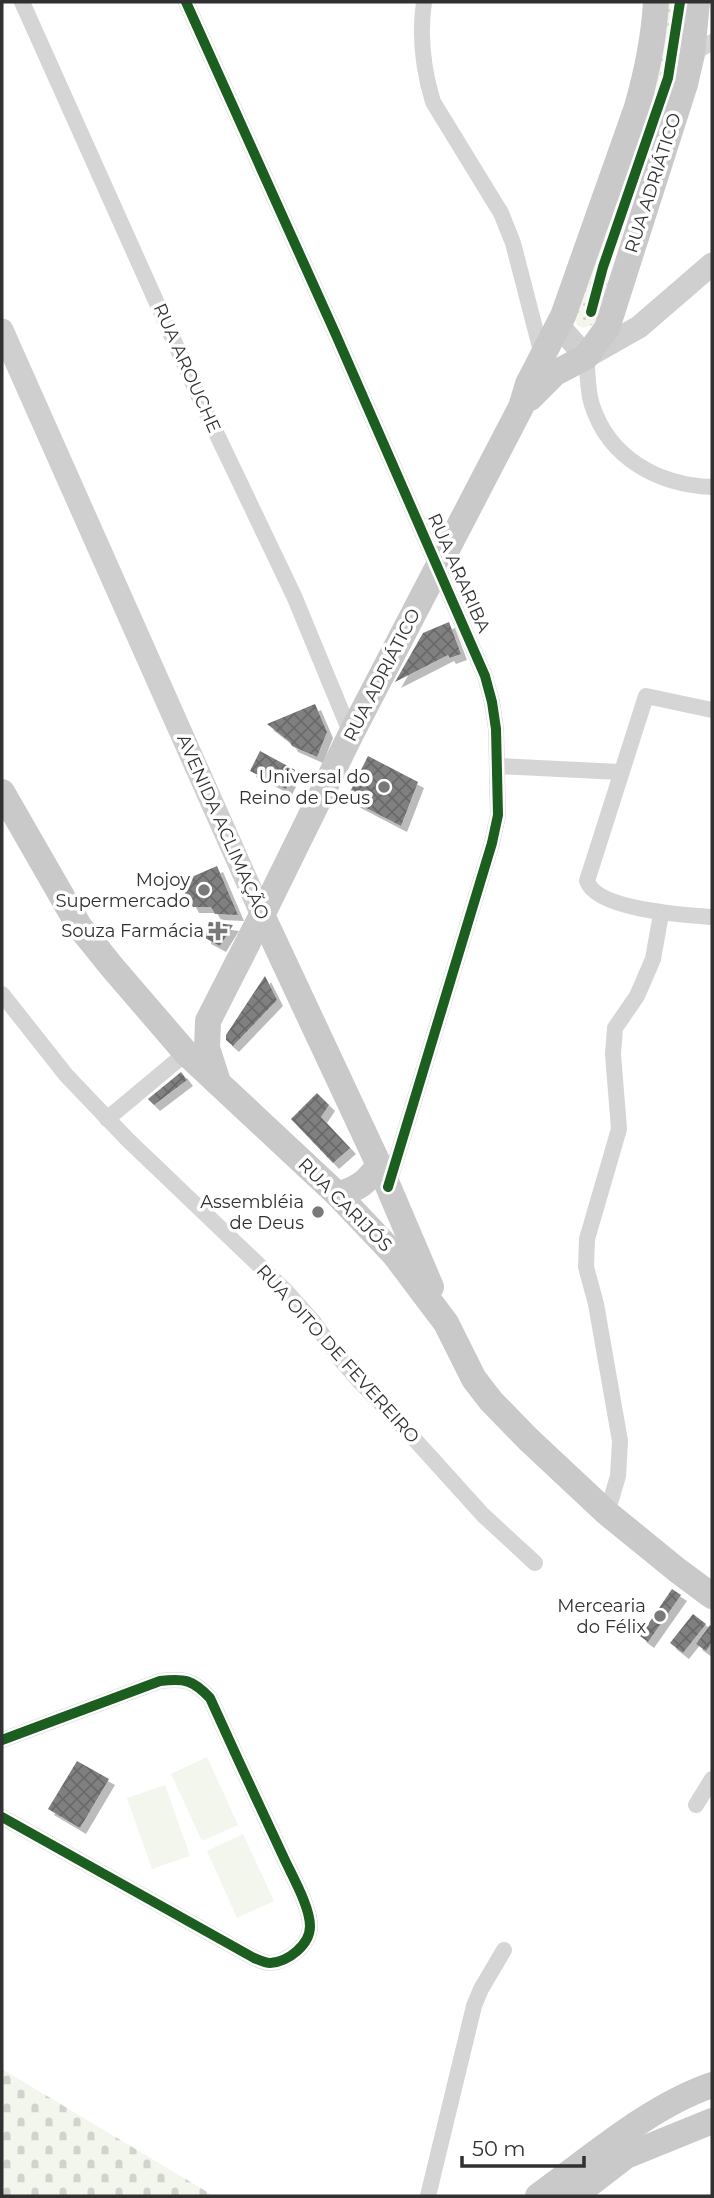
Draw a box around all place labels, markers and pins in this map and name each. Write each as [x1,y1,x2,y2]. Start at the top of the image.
place label: Universal do Reino de Deus [239,766,370,809]
marker: Universal do Reino de Deus [376,779,392,795]
place label: Mojoy Supermercado [55,869,190,912]
marker: Mojoy Supermercado [196,882,212,898]
place label: Souza Farmácia [61,920,204,942]
marker: Souza Farmácia [210,923,226,939]
place label: Assembléia de Deus [200,1191,304,1234]
marker: Assembléia de Deus [310,1204,326,1220]
place label: Mercearia do Félix [557,1595,646,1638]
marker: Mercearia do Félix [652,1608,668,1624]

